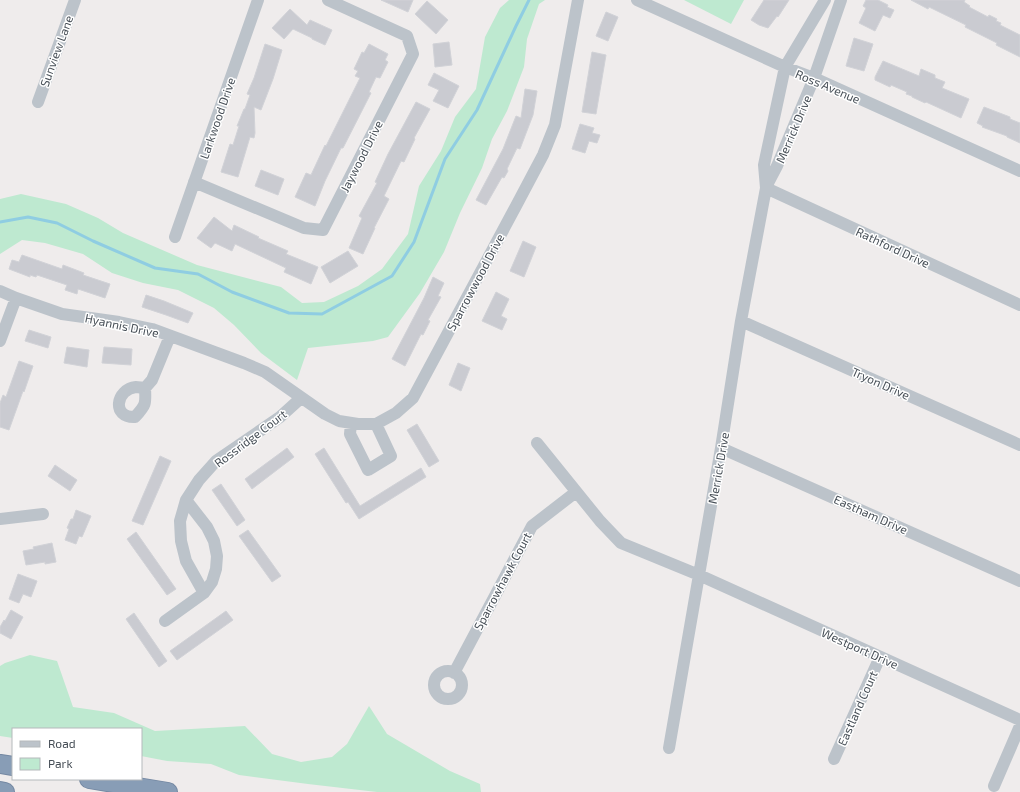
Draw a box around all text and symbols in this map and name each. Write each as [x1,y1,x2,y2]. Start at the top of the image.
street label: Sunview Lane [37,13,75,89]
street label: Ross Avenue [794,66,862,106]
street label: Larkwood Drive [197,75,237,161]
street label: Merrick Drive [772,93,814,165]
street label: Jaywood Drive [337,118,385,194]
street label: Rathford Drive [854,224,932,270]
street label: Sparrowwood Drive [443,231,507,333]
street label: Hyannis Drive [84,310,160,340]
street label: Tryon Drive [850,364,912,402]
street label: Rossridge Court [211,406,289,470]
street label: Merrick Drive [705,431,731,505]
street label: Eastham Drive [832,491,910,537]
street label: Sparrowhawk Court [470,529,534,632]
street label: Westport Drive [819,625,901,671]
street label: Eastland Court [834,668,880,748]
legend [12,728,142,780]
text: Road [48,736,76,750]
text: Park [48,756,73,770]

